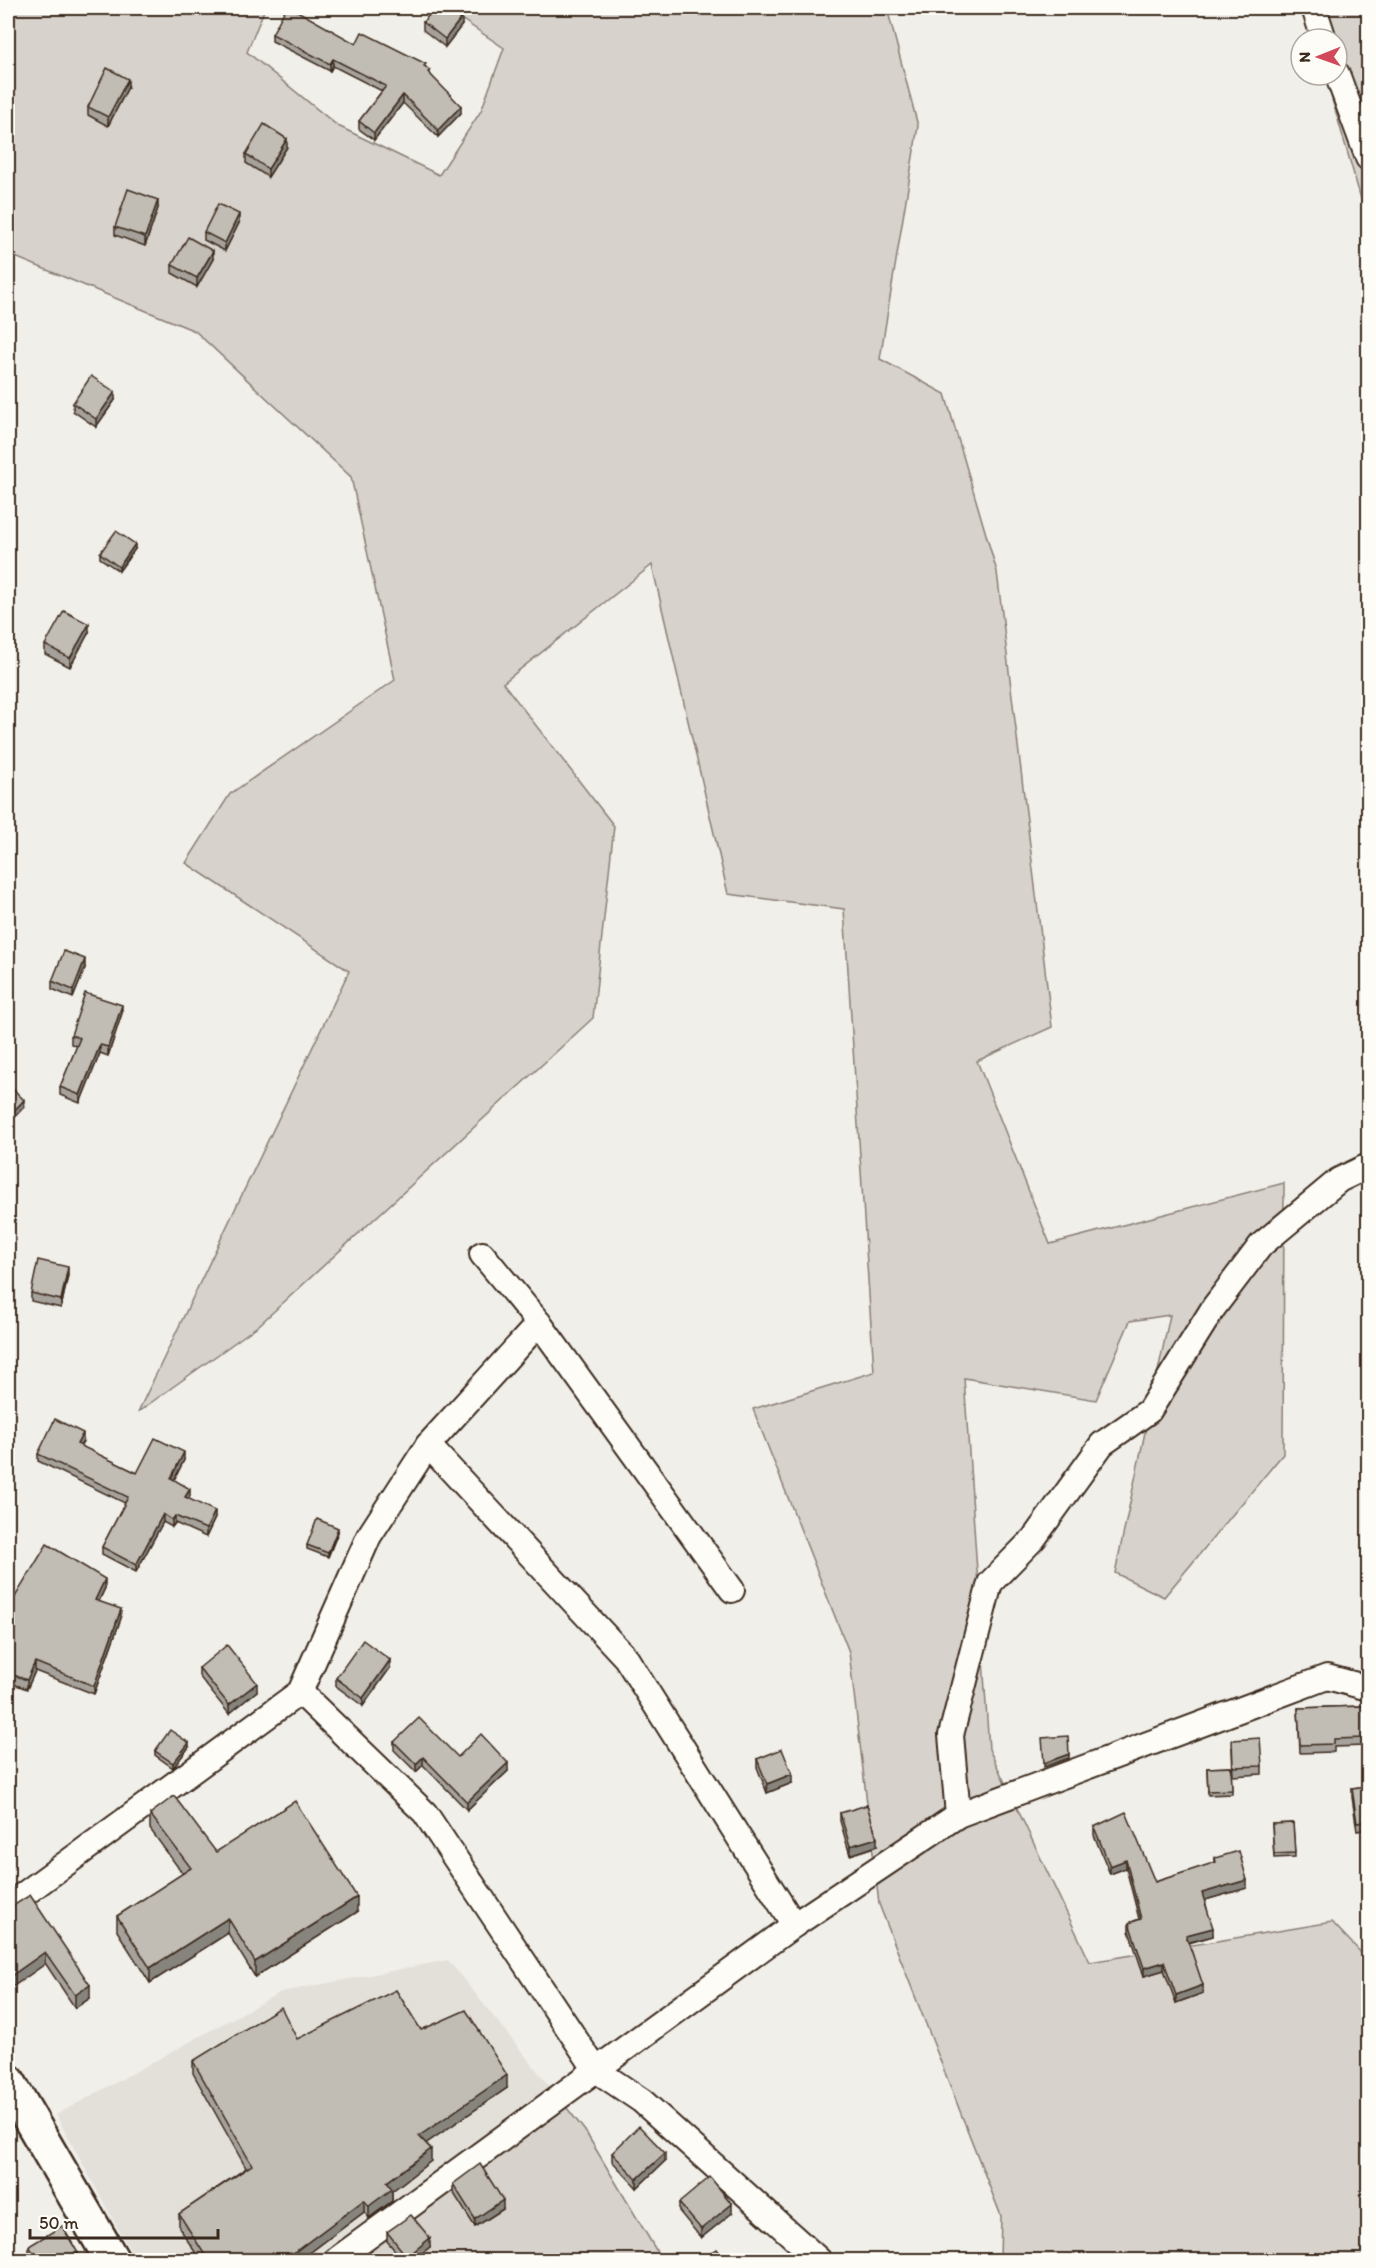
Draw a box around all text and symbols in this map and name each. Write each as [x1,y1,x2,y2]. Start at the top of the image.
north arrow [1289,27,1349,87]
text: N [1295,52,1314,63]
scale bar [30,2202,218,2240]
text: 50 m [39,2212,79,2234]

